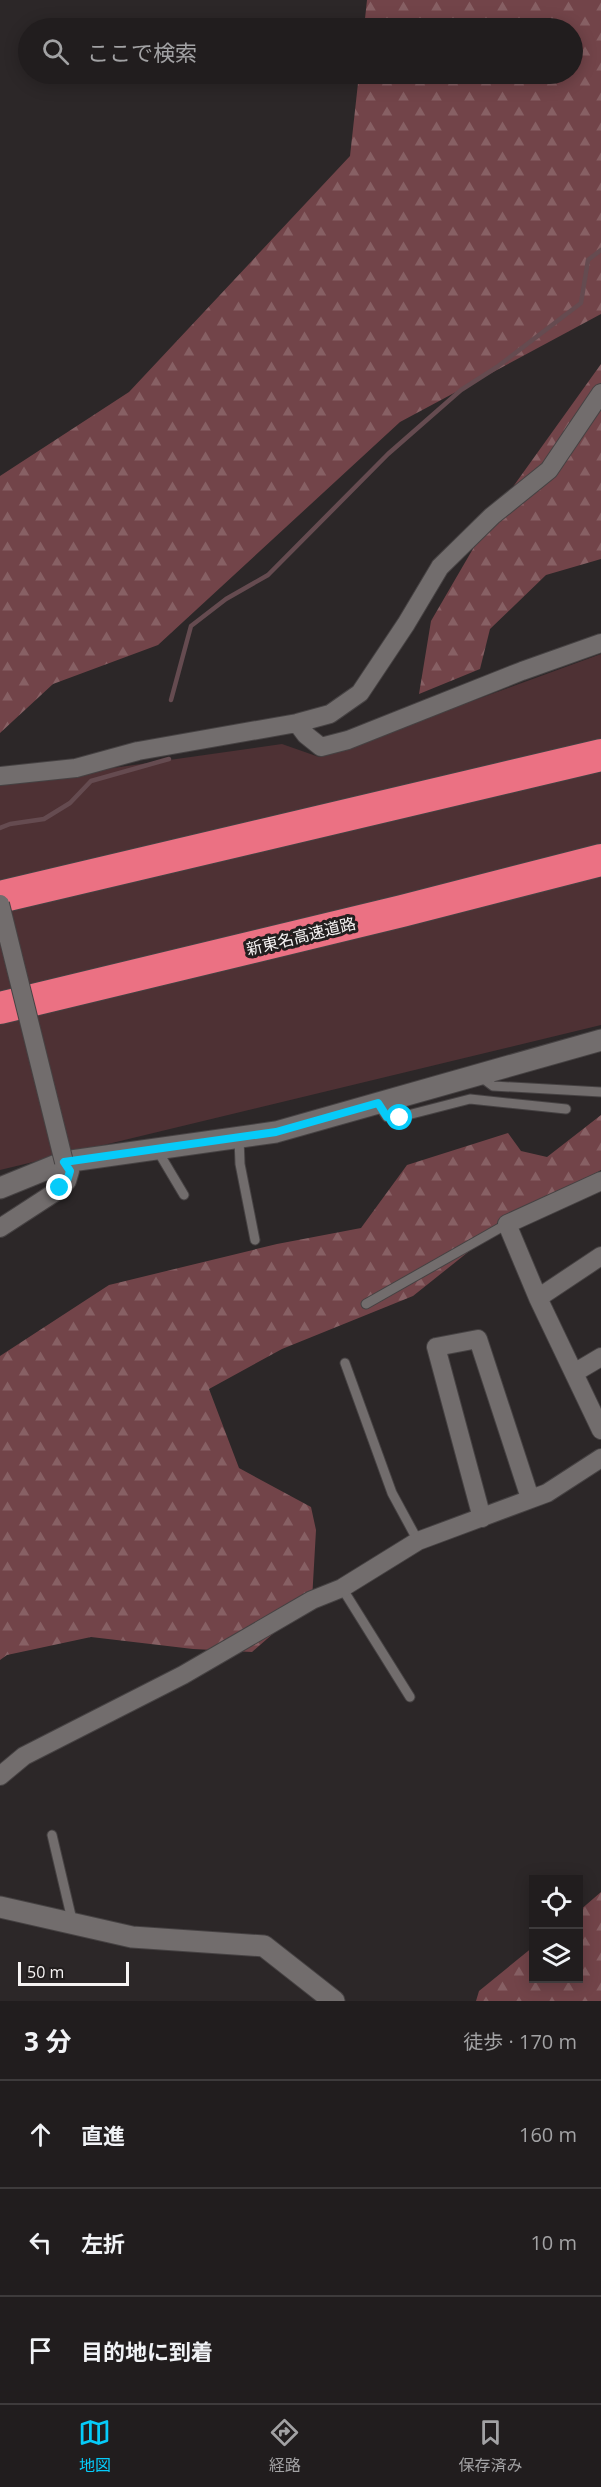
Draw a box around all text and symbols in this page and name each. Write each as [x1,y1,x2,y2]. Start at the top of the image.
search box [18,18,583,84]
icon: search [39,35,72,68]
text: ここで検索 [87,37,197,67]
street label: 新東名高速道路 [244,912,358,960]
route start [386,1104,412,1130]
route end [46,1174,72,1200]
map controls [529,1875,583,1983]
button: locate [529,1875,583,1929]
button: layers [529,1929,583,1983]
scale bar [18,1959,129,1986]
text: 50 m [27,1961,64,1983]
text: 3 分 [24,2023,72,2059]
text: 徒歩 · 170 m [463,2028,577,2055]
icon: ahead [24,2118,57,2151]
text: 直進 [81,2120,125,2150]
text: 160 m [519,2121,577,2148]
icon: left [24,2226,57,2259]
text: 左折 [81,2228,125,2258]
text: 10 m [530,2229,577,2256]
icon: arrive [24,2334,57,2367]
text: 目的地に到着 [81,2336,213,2366]
tab: 地図 [78,2416,111,2476]
tab: 経路 [268,2416,301,2476]
tab: 保存済み [458,2416,522,2476]

